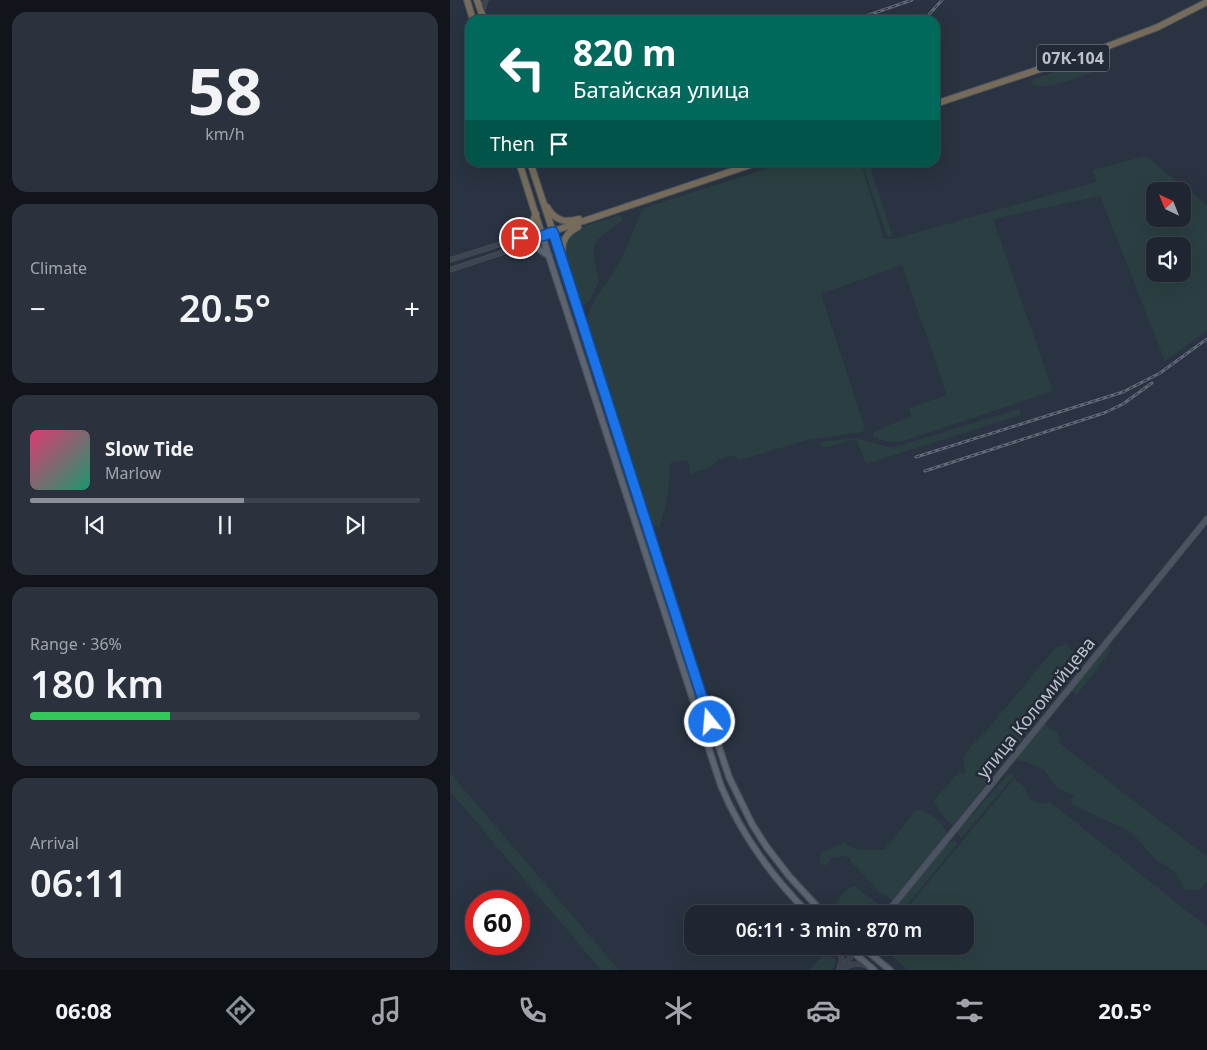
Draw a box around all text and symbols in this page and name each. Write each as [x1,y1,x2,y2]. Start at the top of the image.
text: 820 m [573,29,676,76]
icon: left [490,35,555,100]
road number: 07К-104 [1037,44,1109,72]
text: 58 [188,46,262,134]
text: Батайская улица [573,74,750,104]
text: km/h [205,123,245,145]
icon: arrive [545,130,573,158]
text: Then [490,131,535,157]
north arrow [1146,182,1191,228]
map controls [1146,182,1191,282]
pin [499,217,541,259]
icon: arrive [506,224,534,252]
button: sound [1146,237,1191,282]
text: Climate [30,257,87,279]
text: 20.5° [179,281,271,333]
text: − [30,289,46,327]
text: + [404,289,420,327]
text: Slow Tide [105,436,194,462]
text: Marlow [105,462,161,484]
icon: previous [81,511,109,539]
icon: pause [211,511,239,539]
icon: next [341,511,369,539]
street label: улица Коломийцева [971,631,1100,783]
text: Range · 36% [30,633,122,655]
text: 180 km [30,657,164,709]
position arrow [683,695,735,747]
text: Arrival [30,832,79,854]
text: 06:11 [30,856,127,908]
speed limit sign: 60 [465,890,530,955]
text: 06:11 · 3 min · 870 m [736,917,922,943]
icon: directions [223,993,258,1028]
icon: music [369,993,404,1028]
icon: phone [515,993,550,1028]
icon: climate [661,993,696,1028]
icon: car [806,993,841,1028]
icon: filters [952,993,987,1028]
text: 06:08 [55,995,112,1025]
text: 20.5° [1098,995,1151,1025]

